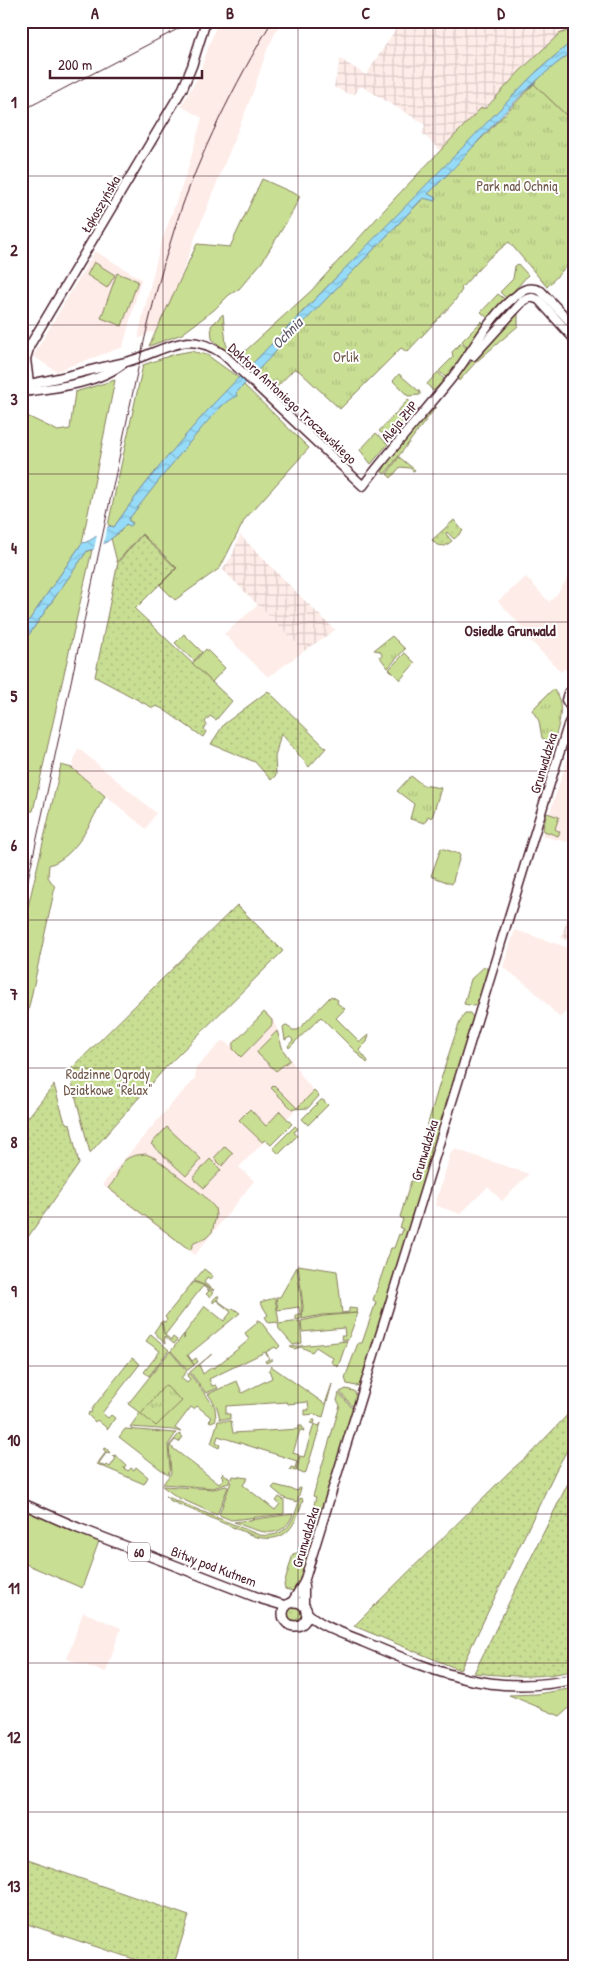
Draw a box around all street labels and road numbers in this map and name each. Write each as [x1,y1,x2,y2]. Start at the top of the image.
street label: Łąkoszyńska [76,171,125,237]
street label: Doktora Antoniego Troczewskiego [224,338,362,469]
street label: Aleja ZHP [376,396,423,446]
street label: Grunwaldzka [525,730,561,796]
street label: Grunwaldzka [406,1117,442,1183]
street label: Grunwaldzka [287,1504,323,1570]
street label: Bitwy pod Kutnem [168,1541,259,1592]
road number: 60 [128,1542,150,1561]

